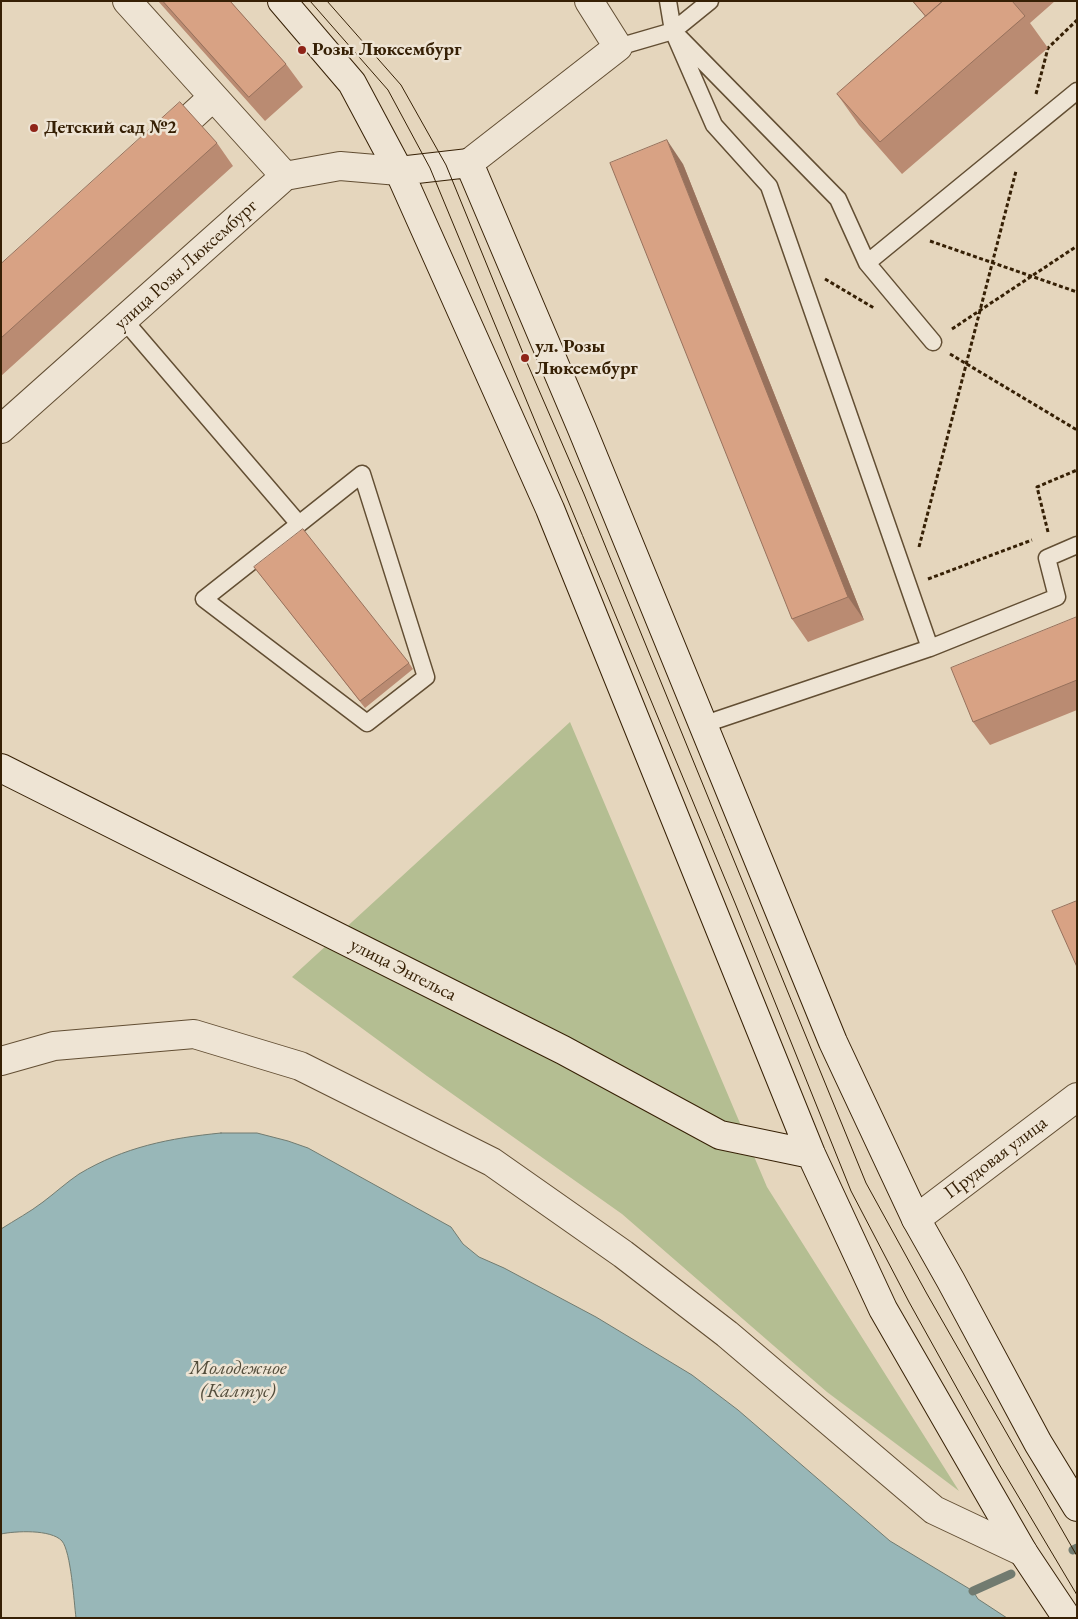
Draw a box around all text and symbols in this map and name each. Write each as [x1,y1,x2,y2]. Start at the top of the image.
place label: Розы Люксембург [312,39,462,61]
marker: Розы Люксембург [296,44,308,56]
place label: Детский сад №2 [44,117,177,139]
marker: Детский сад №2 [28,122,40,134]
street label: улица Розы Люксембург [110,195,262,335]
place label: ул. Розы Люксембург [535,336,638,380]
marker: ул. Розы Люксембург [519,352,531,364]
street label: улица Энгельса [346,933,460,1007]
street label: Прудовая улица [940,1112,1052,1204]
water label: Молодежное (Калтус) [189,1357,287,1404]

